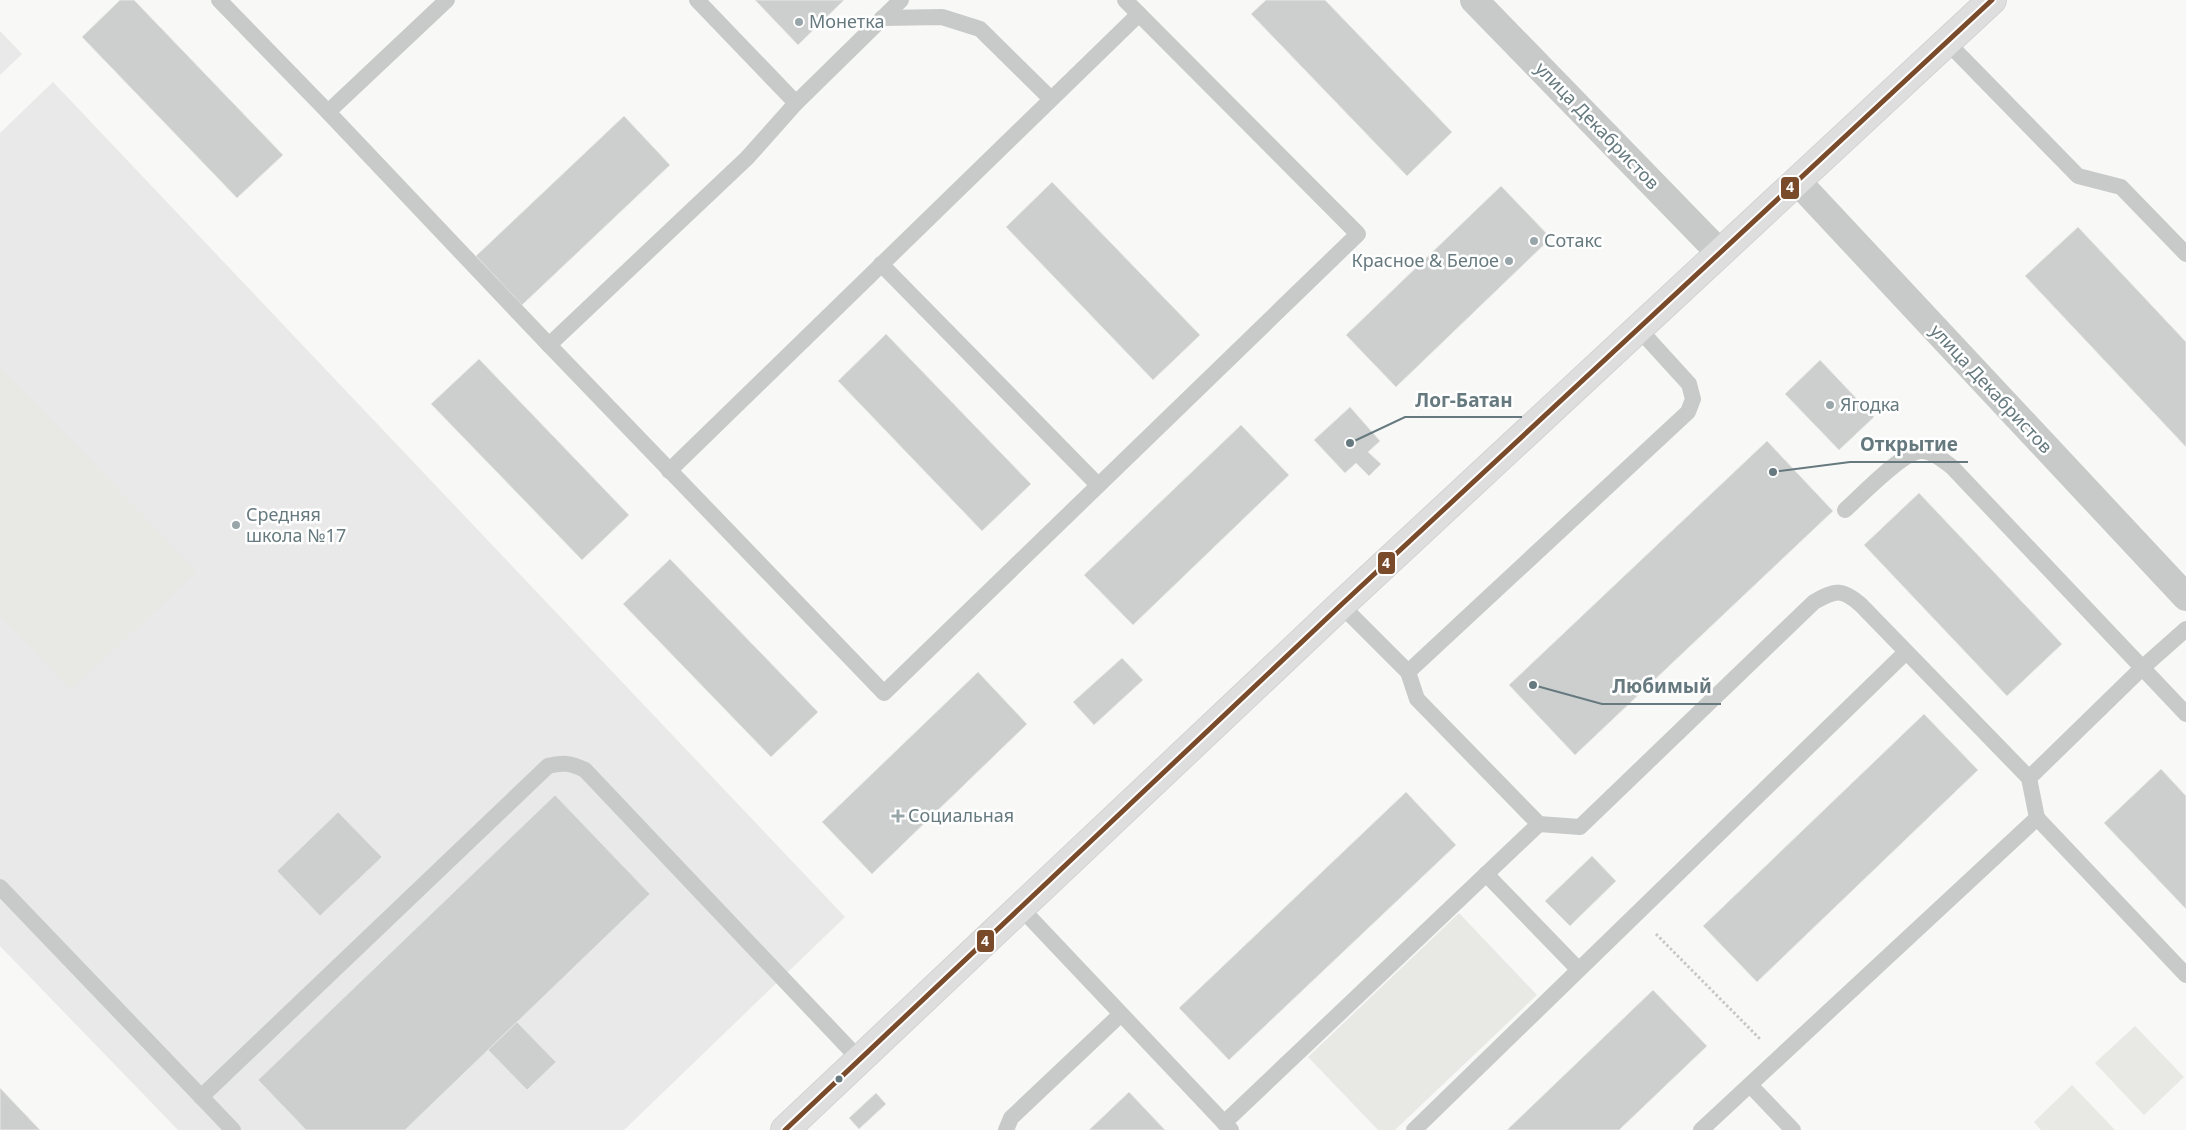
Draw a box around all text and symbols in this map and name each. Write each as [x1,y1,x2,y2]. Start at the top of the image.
place label: Монетка [809,9,884,33]
marker: Монетка [793,16,805,28]
street label: улица Декабристов [1530,56,1665,194]
line badge: 4 [1780,176,1800,200]
text: 4 [1786,177,1794,196]
place label: Сотакс [1544,228,1603,252]
marker: Сотакс [1528,235,1540,247]
place label: Красное & Белое [1352,248,1499,272]
marker: Красное & Белое [1503,255,1515,267]
street label: улица Декабристов [1925,318,2058,458]
callout: Лог-Батан [1405,383,1522,417]
text: Лог-Батан [1415,387,1513,413]
place label: Ягодка [1840,392,1900,416]
marker: Ягодка [1824,399,1836,411]
callout: Открытие [1850,428,1968,462]
text: Открытие [1860,431,1958,457]
place label: Средняя школа №17 [246,502,346,547]
marker: Средняя школа №17 [230,519,242,531]
line badge: 4 [1377,551,1396,575]
text: 4 [1382,553,1390,572]
callout: Любимый [1602,670,1721,704]
text: Любимый [1612,673,1712,699]
place label: Социальная [908,803,1014,827]
marker: Социальная [892,810,904,822]
line badge: 4 [976,929,995,953]
text: 4 [981,931,989,950]
unlabelled marker [834,1074,844,1084]

